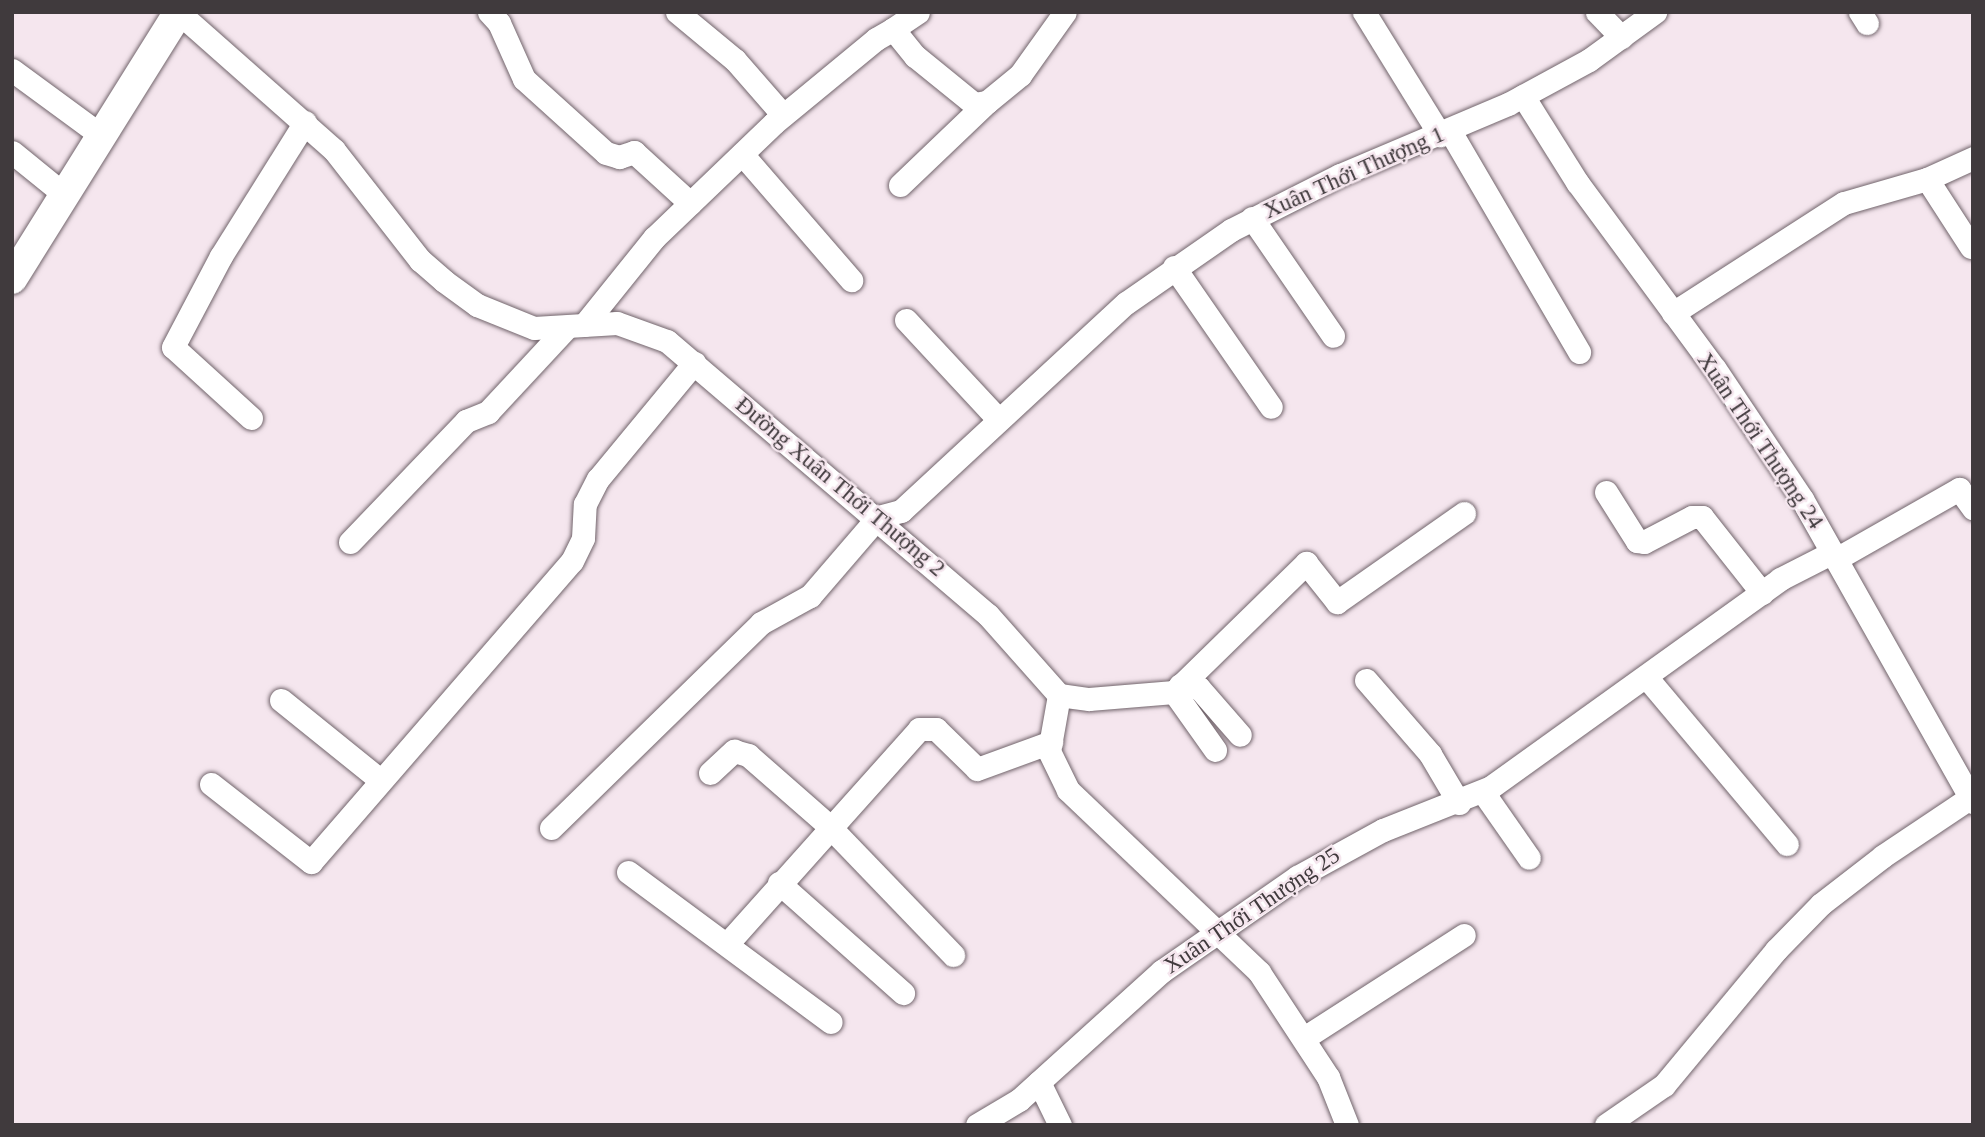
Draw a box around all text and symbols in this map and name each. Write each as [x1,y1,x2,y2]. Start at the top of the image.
street label: Xuân Thới Thượng 1 [1259,121,1449,225]
street label: Xuân Thới Thượng 24 [1691,347,1829,535]
street label: Đường Xuân Thới Thượng 2 [729,391,951,583]
street label: Xuân Thới Thượng 25 [1158,842,1346,980]

